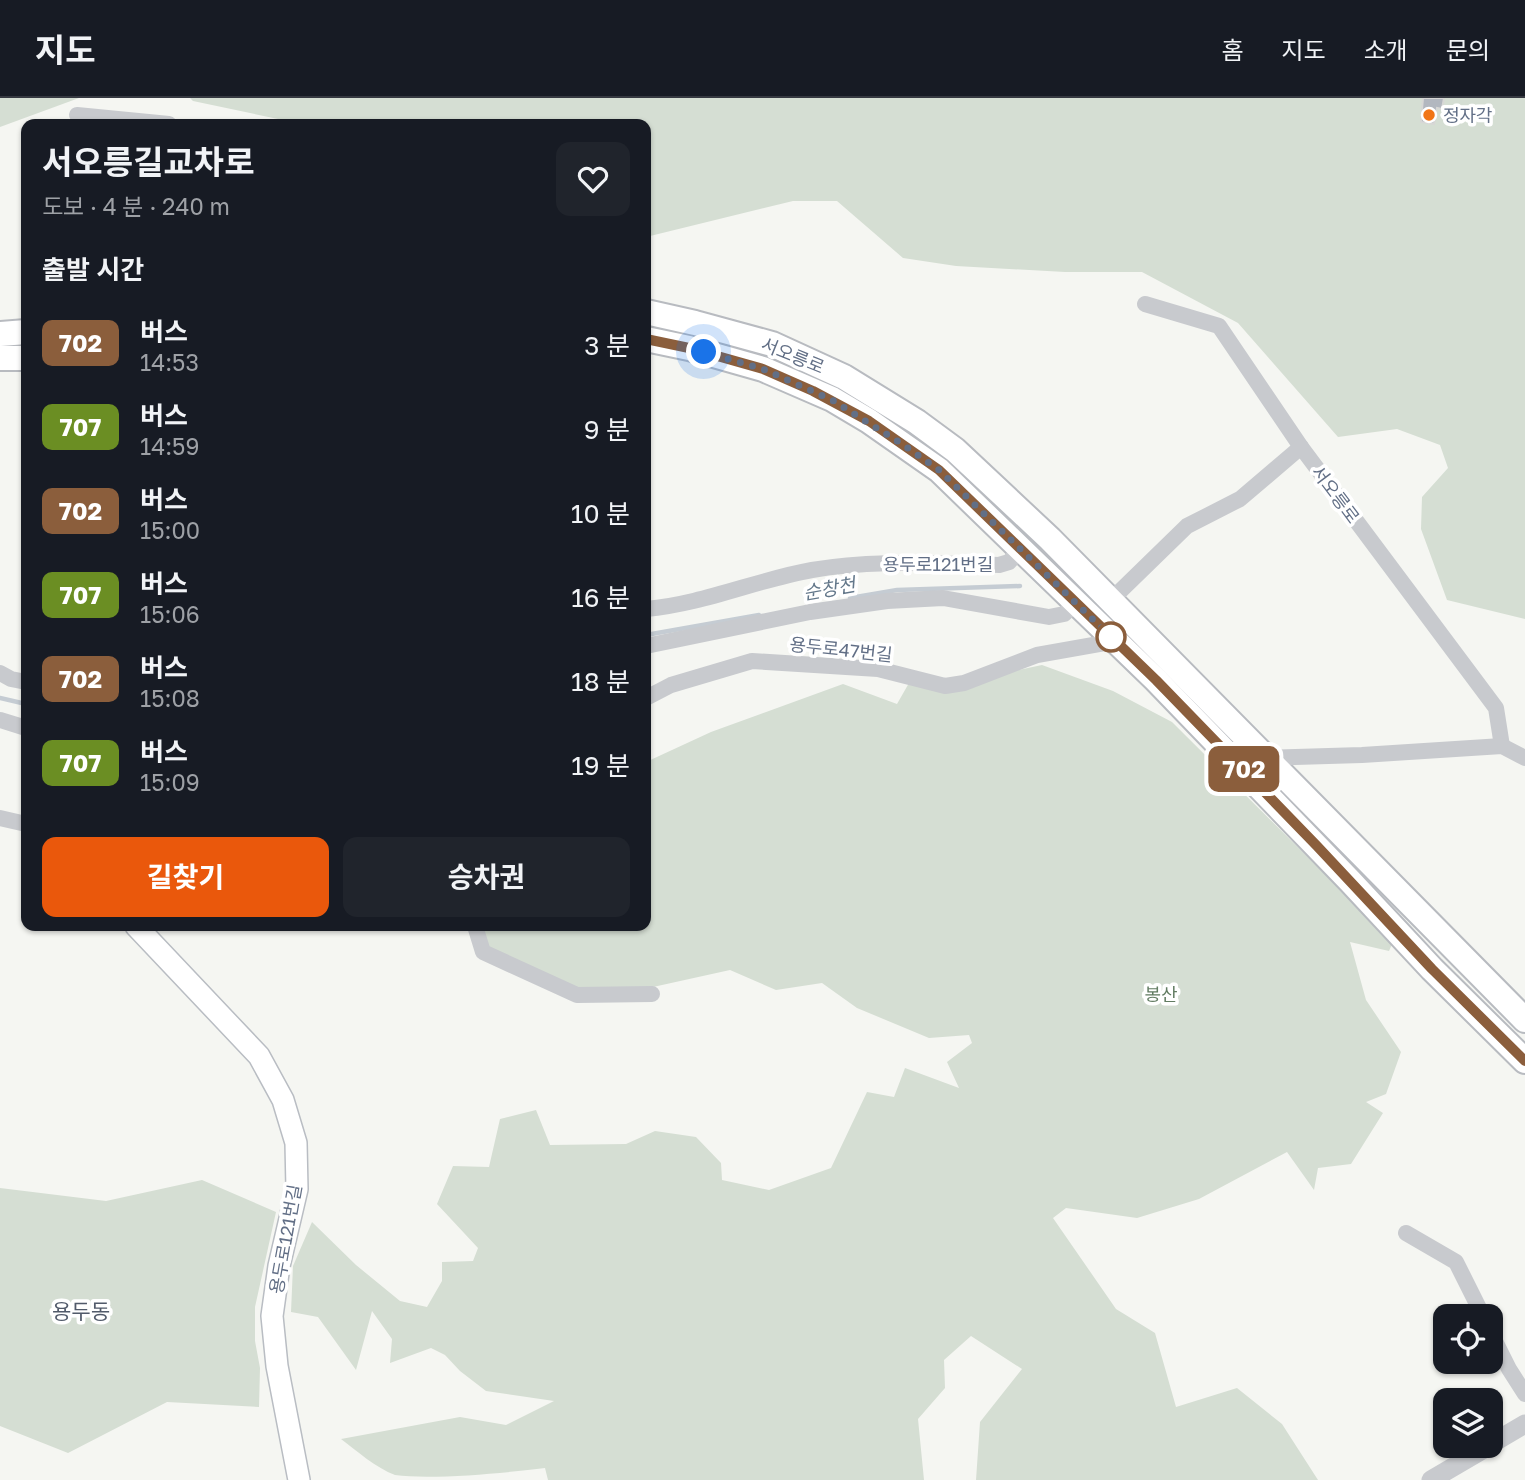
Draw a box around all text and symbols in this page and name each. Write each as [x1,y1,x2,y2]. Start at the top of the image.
text: 지도 [35,30,96,69]
text: 홈 [1221,35,1243,64]
text: 지도 [1281,35,1326,64]
text: 소개 [1364,35,1408,64]
text: 문의 [1446,35,1490,64]
place label: 정자각 [1443,104,1493,126]
marker: 정자각 [1421,107,1437,123]
text: 서오릉길교차로 [42,142,255,181]
button: heart [556,142,630,216]
text: 도보 · 4 분 · 240 m [42,192,230,220]
text: 출발 시간 [42,254,144,285]
text: 버스 [140,316,188,347]
text: 702 [59,328,102,357]
text: 3 분 [584,330,630,361]
street label: 서오릉로 [758,332,828,378]
your location [686,334,721,369]
text: 14:53 [140,348,199,376]
text: 버스 [140,400,188,431]
text: 707 [60,412,101,441]
text: 9 분 [584,414,630,445]
text: 14:59 [140,432,199,460]
street label: 서오릉로 [1307,461,1365,527]
text: 버스 [140,484,188,515]
text: 702 [59,496,102,525]
text: 10 분 [571,498,630,529]
text: 15:00 [140,516,200,544]
street label: 용두로121번길 [883,553,993,575]
text: 버스 [140,568,188,599]
water label: 순창천 [801,572,858,604]
text: 707 [60,580,101,609]
text: 16 분 [571,582,630,613]
text: 15:06 [140,600,200,628]
unlabelled marker [1096,622,1126,652]
street label: 용두로47번길 [788,633,894,665]
text: 버스 [140,652,188,683]
text: 702 [59,664,102,693]
text: 18 분 [571,666,630,697]
text: 15:08 [140,684,200,712]
text: 버스 [140,736,188,767]
line badge: 702 [1204,746,1284,792]
text: 707 [60,748,101,777]
text: 19 분 [571,750,630,781]
text: 702 [1222,754,1266,783]
text: 15:09 [140,768,200,796]
button: 길찾기 [42,837,329,917]
button: 승차권 [343,837,630,917]
park label: 봉산 [1144,983,1178,1005]
street label: 용두로121번길 [265,1183,305,1295]
district label: 용두동 [52,1298,110,1324]
map controls [1433,1304,1503,1458]
button: locate [1433,1304,1503,1374]
button: layers [1433,1388,1503,1458]

